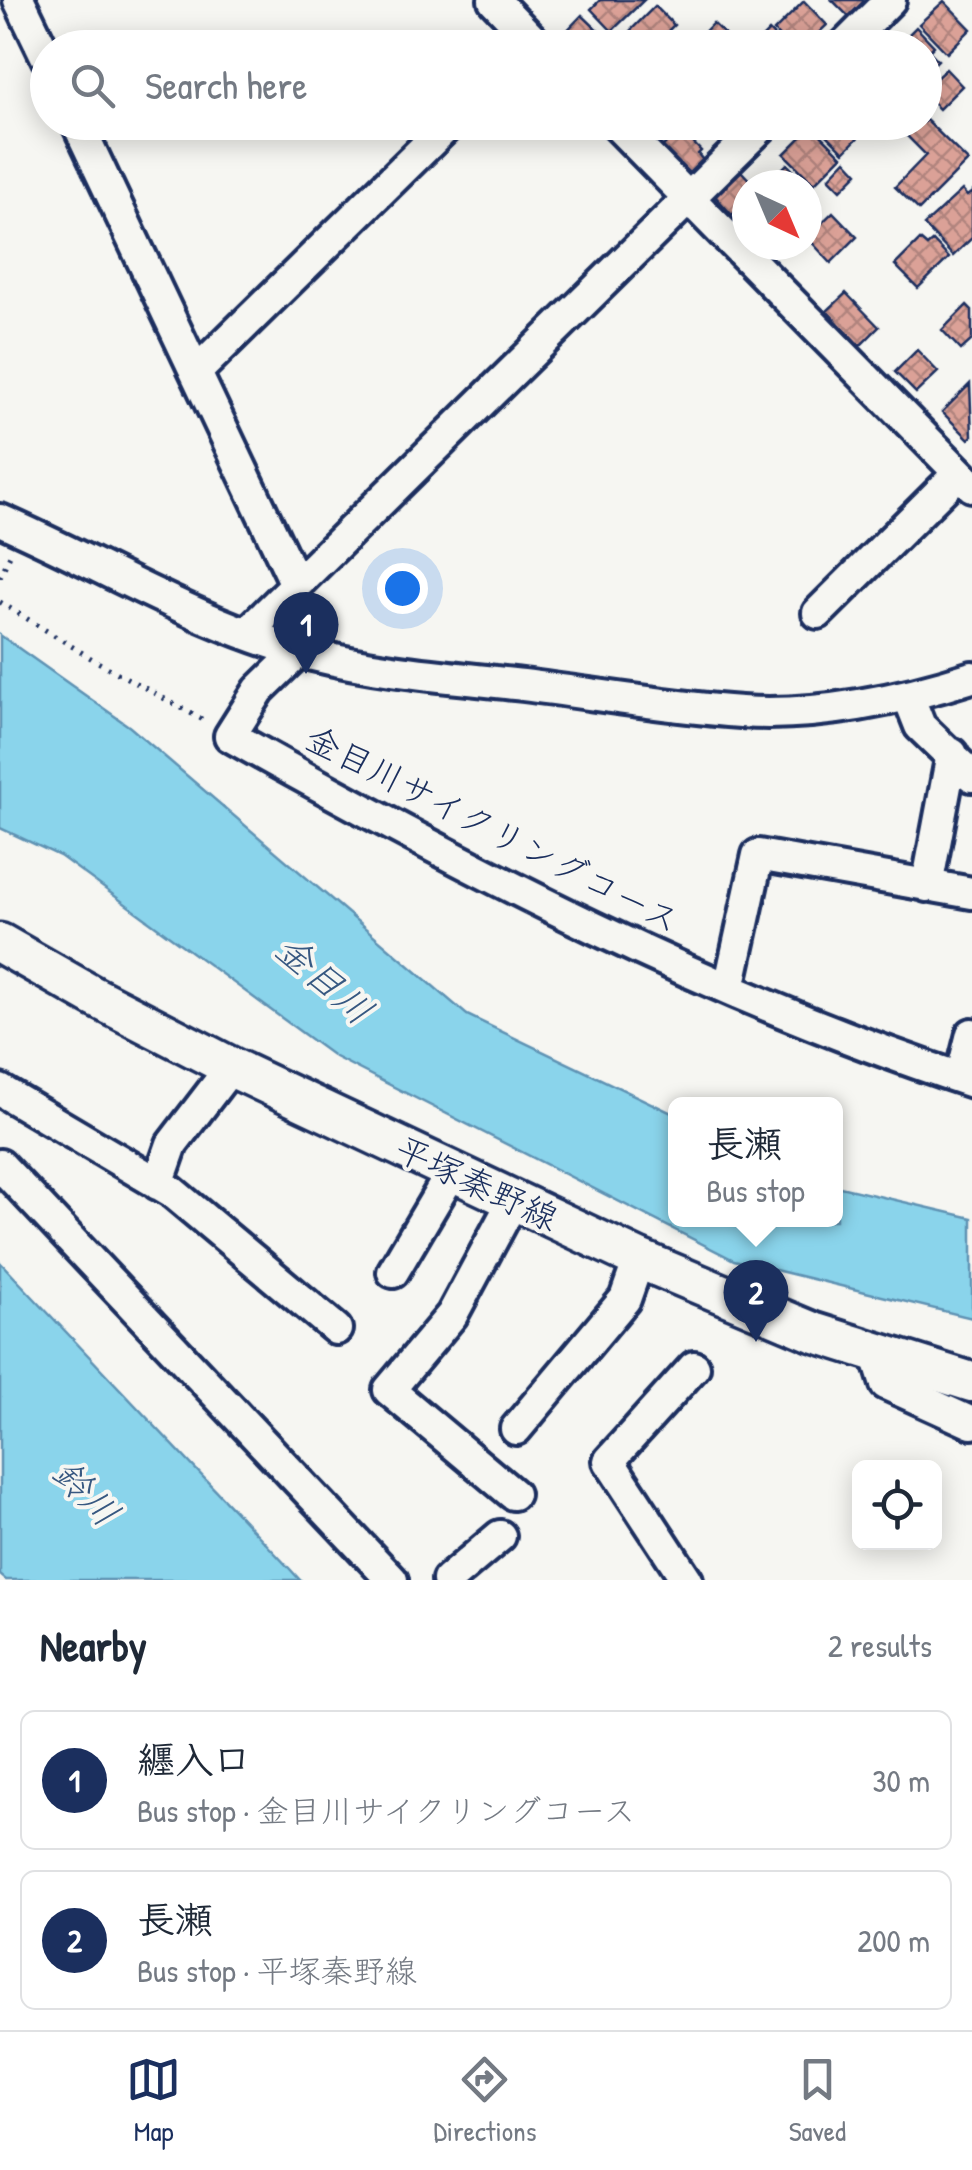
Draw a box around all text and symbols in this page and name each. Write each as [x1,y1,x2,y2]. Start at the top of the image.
search box [30,30,942,140]
icon: search [65,58,120,113]
text: Search here [145,59,307,111]
north arrow [732,170,822,260]
your location [377,563,428,614]
pin: 1 [274,592,338,674]
street label: 金目川サイクリングコース [298,714,688,944]
water label: 金目川 [265,922,385,1036]
popup [668,1097,843,1227]
text: 長瀬 [706,1117,782,1169]
street label: 平塚秦野線 [388,1125,566,1241]
text: Bus stop [706,1169,805,1212]
pin: 2 [724,1260,788,1342]
water label: 鈴川 [42,1447,132,1537]
map controls [852,1460,942,1550]
button: locate [852,1460,942,1550]
text: Nearby [40,1617,147,1674]
text: 2 results [828,1624,932,1667]
text: 纒入口 [137,1733,251,1785]
text: 1 [69,1759,80,1802]
text: 30 m [872,1759,930,1802]
text: Bus stop · 金目川サイクリングコース [137,1789,636,1832]
text: 長瀬 [137,1893,213,1945]
text: 2 [67,1919,82,1962]
text: 200 m [857,1919,930,1962]
text: Bus stop · 平塚秦野線 [137,1949,417,1992]
tab: Map [126,2052,181,2150]
tab: Directions [433,2052,536,2150]
tab: Saved [789,2052,846,2150]

